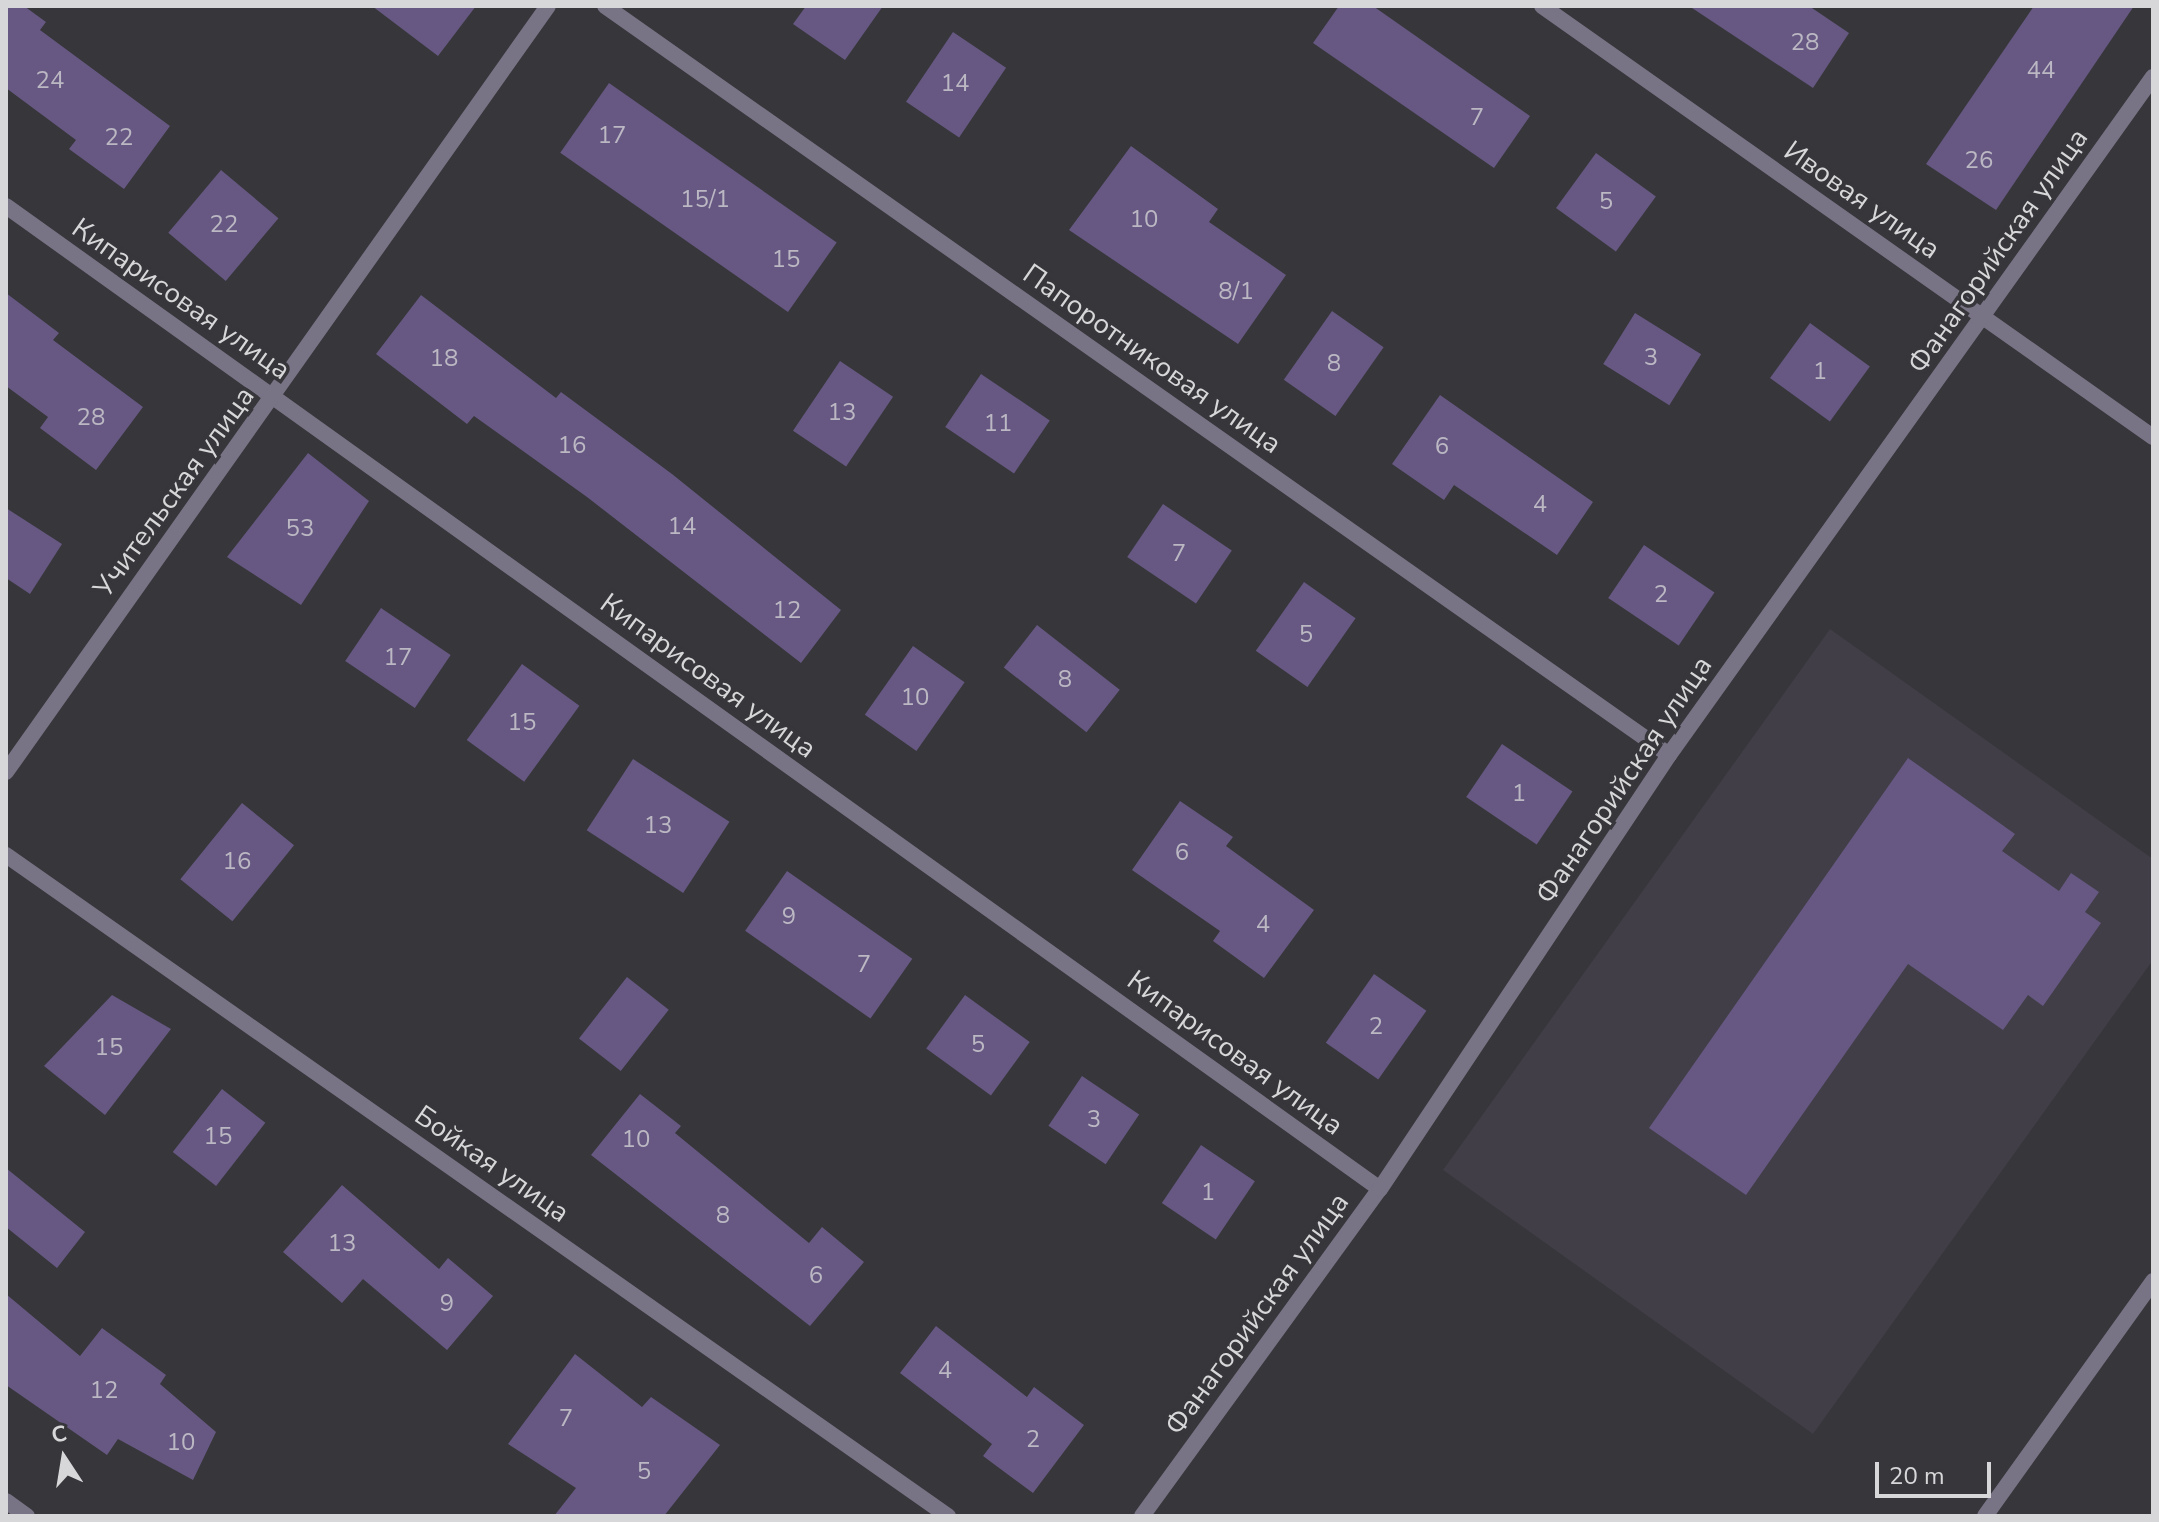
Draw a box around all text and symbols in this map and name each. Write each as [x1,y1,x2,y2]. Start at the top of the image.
house number: 28 [1791,29,1819,57]
house number: 44 [2027,57,2055,85]
house number: 24 [36,67,64,95]
house number: 14 [941,70,969,98]
house number: 7 [1470,104,1484,132]
house number: 17 [598,122,626,150]
street label: Фанагорийская улица [1901,122,2095,380]
house number: 22 [105,124,133,152]
street label: Ивовая улица [1778,134,1946,266]
house number: 26 [1965,147,1993,175]
house number: 15/1 [680,186,730,214]
house number: 5 [1599,188,1613,216]
house number: 10 [1130,206,1158,234]
street label: Кипарисовая улица [65,211,297,387]
house number: 22 [210,211,238,239]
house number: 15 [772,246,800,274]
street label: Папоротниковая улица [1016,257,1288,461]
house number: 8/1 [1218,278,1254,306]
house number: 3 [1644,344,1658,372]
house number: 18 [430,345,458,373]
house number: 8 [1327,350,1341,378]
house number: 1 [1813,358,1827,386]
street label: Учительская улица [86,380,262,604]
house number: 13 [828,399,856,427]
house number: 28 [77,404,105,432]
house number: 11 [984,410,1012,438]
house number: 16 [558,432,586,460]
house number: 6 [1435,433,1449,461]
house number: 4 [1533,491,1547,519]
house number: 14 [668,513,696,541]
house number: 53 [286,515,314,543]
house number: 7 [1172,540,1186,568]
house number: 2 [1654,581,1668,609]
street label: Кипарисовая улица [594,586,822,766]
house number: 12 [773,597,801,625]
house number: 5 [1299,621,1313,649]
house number: 17 [384,644,412,672]
street label: Фанагорийская улица [1529,650,1719,910]
house number: 8 [1058,666,1072,694]
house number: 10 [901,684,929,712]
house number: 15 [508,709,536,737]
house number: 1 [1512,780,1526,808]
house number: 13 [644,812,672,840]
house number: 6 [1175,839,1189,867]
house number: 16 [223,848,251,876]
house number: 9 [782,903,796,931]
house number: 4 [1256,911,1270,939]
house number: 7 [857,951,871,979]
street label: Кипарисовая улица [1121,963,1349,1143]
house number: 2 [1369,1013,1383,1041]
house number: 5 [971,1031,985,1059]
house number: 15 [95,1034,123,1062]
street label: Бойкая улица [408,1098,576,1230]
house number: 3 [1087,1106,1101,1134]
house number: 15 [204,1123,232,1151]
house number: 10 [622,1126,650,1154]
house number: 1 [1201,1179,1215,1207]
street label: Фанагорийская улица [1158,1186,1356,1442]
house number: 8 [716,1202,730,1230]
house number: 13 [328,1230,356,1258]
house number: 6 [809,1262,823,1290]
house number: 9 [440,1290,454,1318]
house number: 4 [938,1357,952,1385]
house number: 12 [90,1377,118,1405]
house number: 7 [559,1405,573,1433]
north arrow [24,1418,104,1498]
text: С [49,1418,69,1451]
house number: 2 [1026,1426,1040,1454]
house number: 10 [167,1429,195,1457]
scale bar [1879,1446,1995,1496]
house number: 5 [637,1458,651,1486]
text: 20 m [1889,1460,1945,1492]

